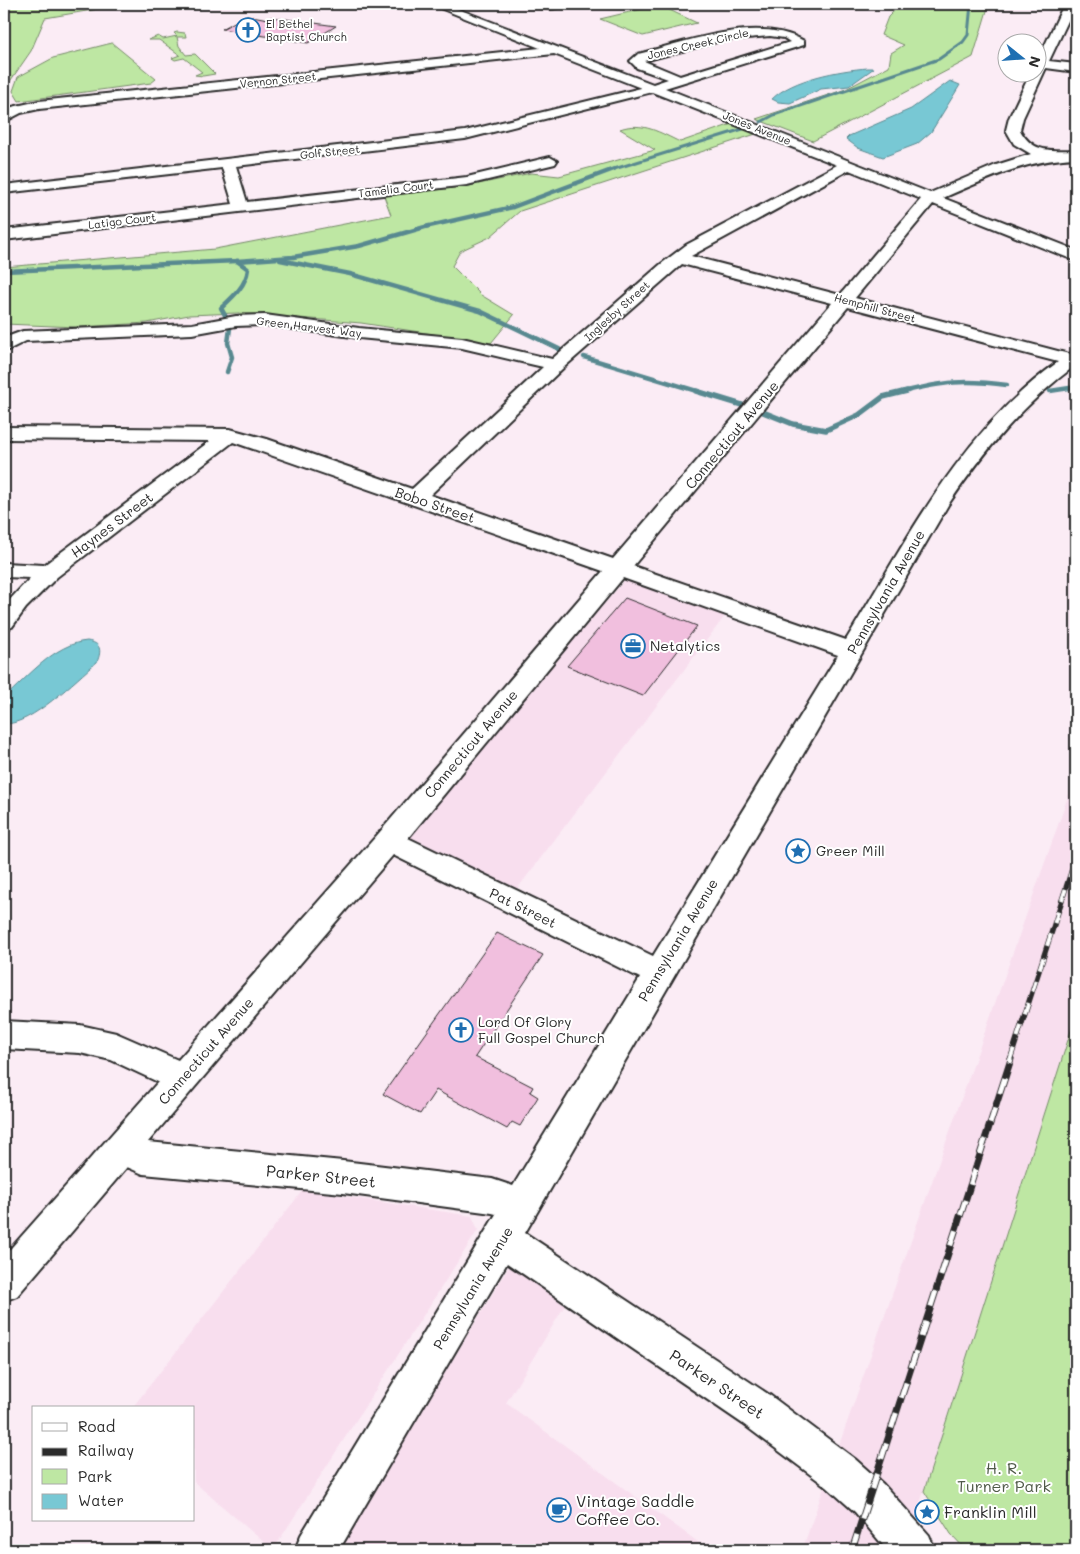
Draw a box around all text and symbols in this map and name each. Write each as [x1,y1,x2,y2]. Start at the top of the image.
place label: El Bethel Baptist Church [266,16,347,44]
church icon: El Bethel Baptist Church [235,17,261,43]
street label: Jones Creek Circle [646,25,750,62]
north arrow [998,32,1048,82]
text: N [1024,54,1046,70]
street label: Vernon Street [239,68,317,91]
street label: Jones Avenue [721,107,794,148]
street label: Golf Street [299,141,361,162]
street label: Tamelia Court [357,176,435,201]
street label: Latigo Court [87,209,157,232]
street label: Inglesby Street [581,277,653,344]
street label: Hemphill Street [833,289,918,326]
street label: Green Harvest Way [256,313,363,340]
street label: Connecticut Avenue [681,376,783,493]
street label: Bobo Street [393,482,478,527]
street label: Haynes Street [67,487,157,562]
street label: Pennsylvania Avenue [842,526,929,657]
office icon: Netalytics [620,633,646,659]
place label: Netalytics [650,636,720,655]
street label: Connecticut Avenue [420,685,522,802]
place icon: Greer Mill [785,838,811,864]
place label: Greer Mill [816,841,885,860]
street label: Pennsylvania Avenue [633,875,722,1005]
street label: Pat Street [486,883,560,932]
street label: Connecticut Avenue [154,993,257,1108]
place label: Lord Of Glory Full Gospel Church [478,1012,605,1047]
church icon: Lord Of Glory Full Gospel Church [448,1017,474,1043]
street label: Parker Street [265,1159,377,1192]
street label: Pennsylvania Avenue [428,1223,517,1353]
street label: Parker Street [666,1344,769,1423]
legend [32,1406,195,1522]
text: Road [78,1416,115,1436]
text: Railway [78,1440,134,1460]
park label: H. R. Turner Park [957,1457,1051,1496]
text: Park [78,1466,112,1486]
text: Water [78,1490,124,1510]
place label: Vintage Saddle Coffee Co. [576,1490,695,1529]
cafe icon: Vintage Saddle Coffee Co. [546,1497,572,1523]
place icon: Franklin Mill [914,1499,940,1525]
place label: Franklin Mill [944,1501,1037,1522]

